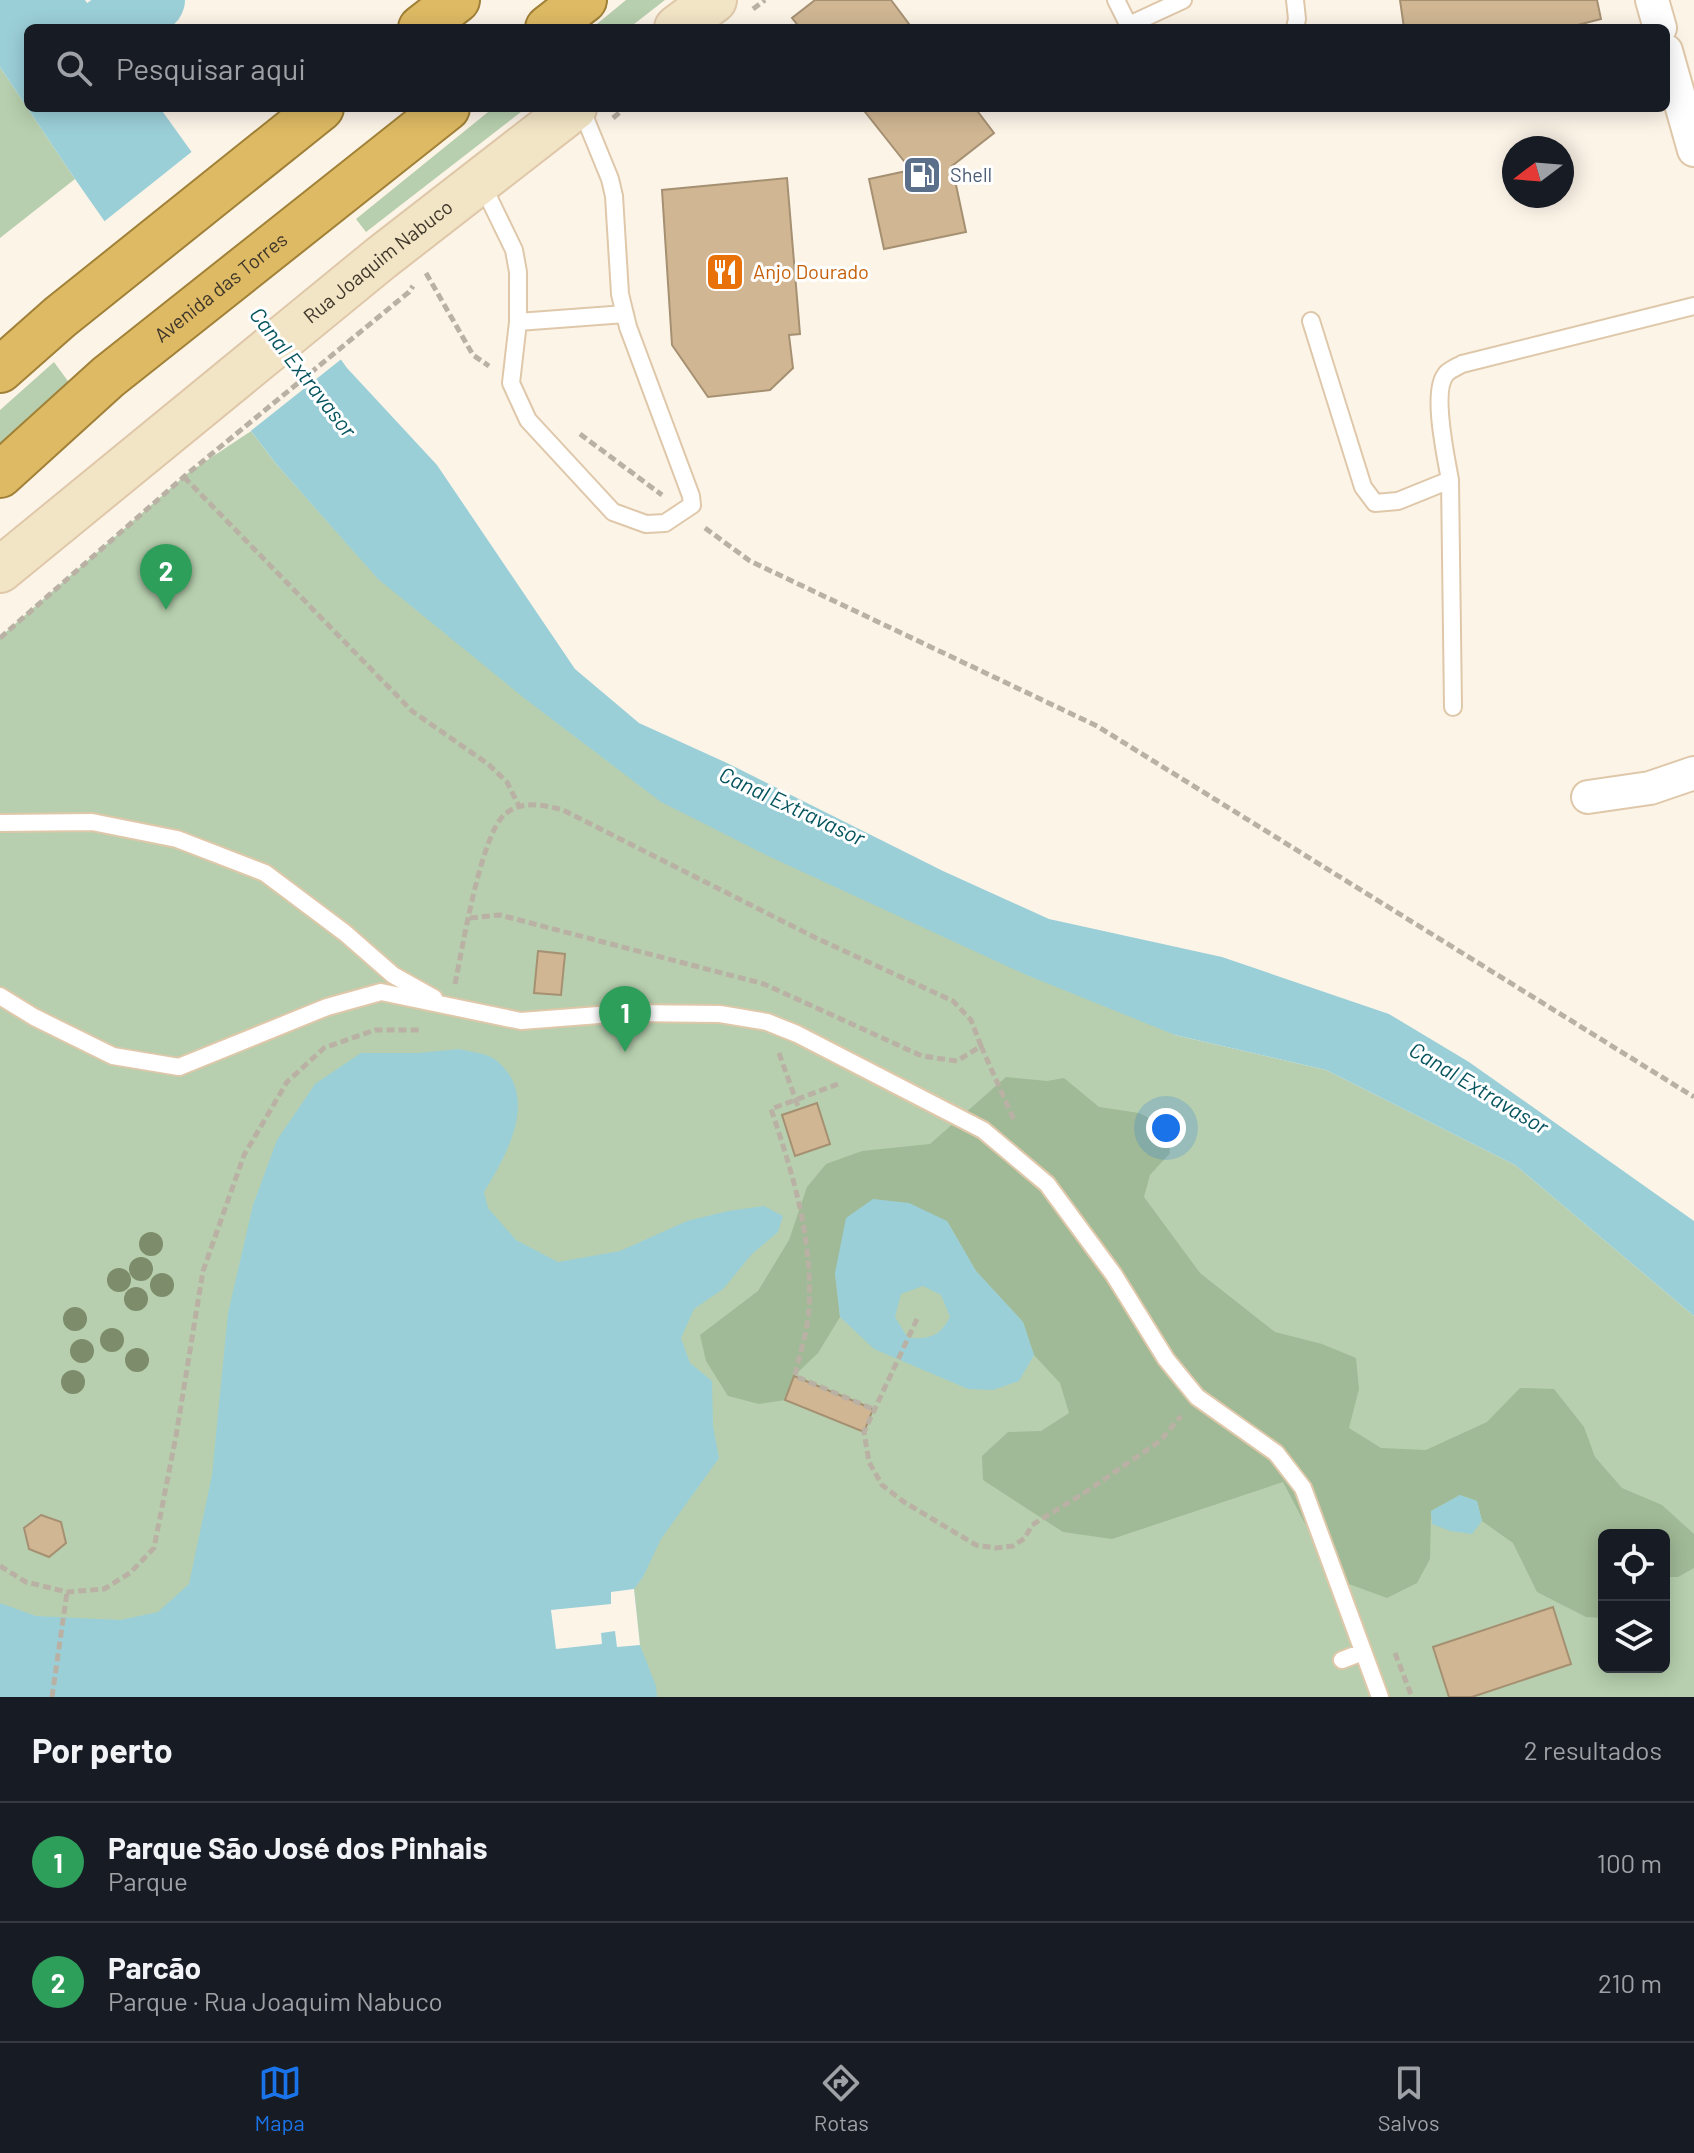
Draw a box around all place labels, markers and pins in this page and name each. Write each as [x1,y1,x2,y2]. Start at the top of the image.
fuel station icon: Shell [901,154,943,196]
place label: Shell [950,162,992,186]
restaurant icon: Anjo Dourado [704,251,746,293]
place label: Anjo Dourado [753,259,869,283]
pin: 2 [140,544,192,610]
pin: 1 [599,986,651,1052]

